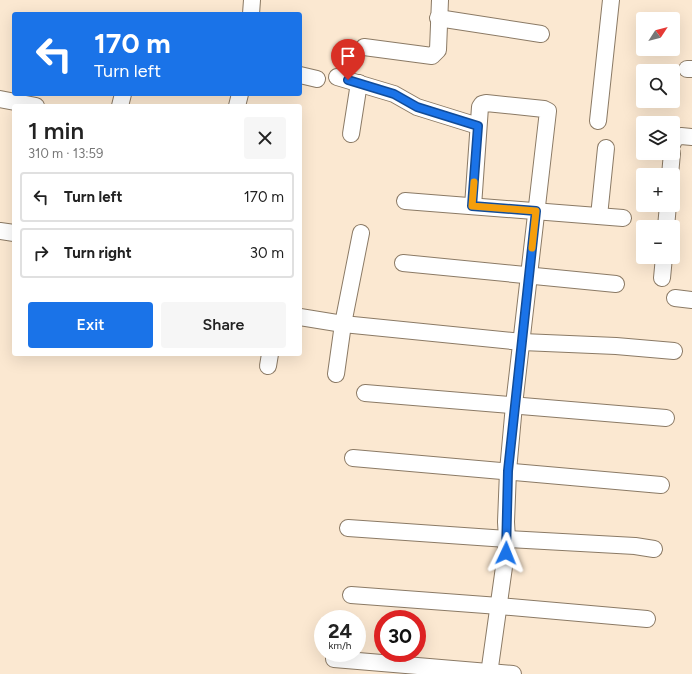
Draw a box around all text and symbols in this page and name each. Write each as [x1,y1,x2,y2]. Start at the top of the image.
north arrow [636,12,680,56]
map controls [636,12,680,264]
text: 170 m [94,26,171,60]
icon: left [28,28,80,80]
pin [331,39,365,80]
icon: arrive [337,45,359,67]
text: Turn left [94,60,161,82]
button: search [636,64,680,108]
text: 1 min [28,116,84,145]
button: layers [636,116,680,160]
button: close [244,117,286,159]
text: 310 m · 13:59 [28,146,103,161]
button: + [636,168,680,212]
icon: left [30,186,52,208]
text: Turn left [64,188,122,206]
text: 170 m [244,188,284,206]
button: − [636,220,680,264]
icon: right [30,242,52,264]
text: Turn right [64,244,132,262]
text: 30 m [250,244,284,262]
button: Exit [28,302,153,348]
button: Share [161,302,286,348]
position arrow [485,532,527,574]
speed limit sign: 30 [374,610,426,662]
text: 24 [328,619,352,643]
text: km/h [329,639,351,652]

